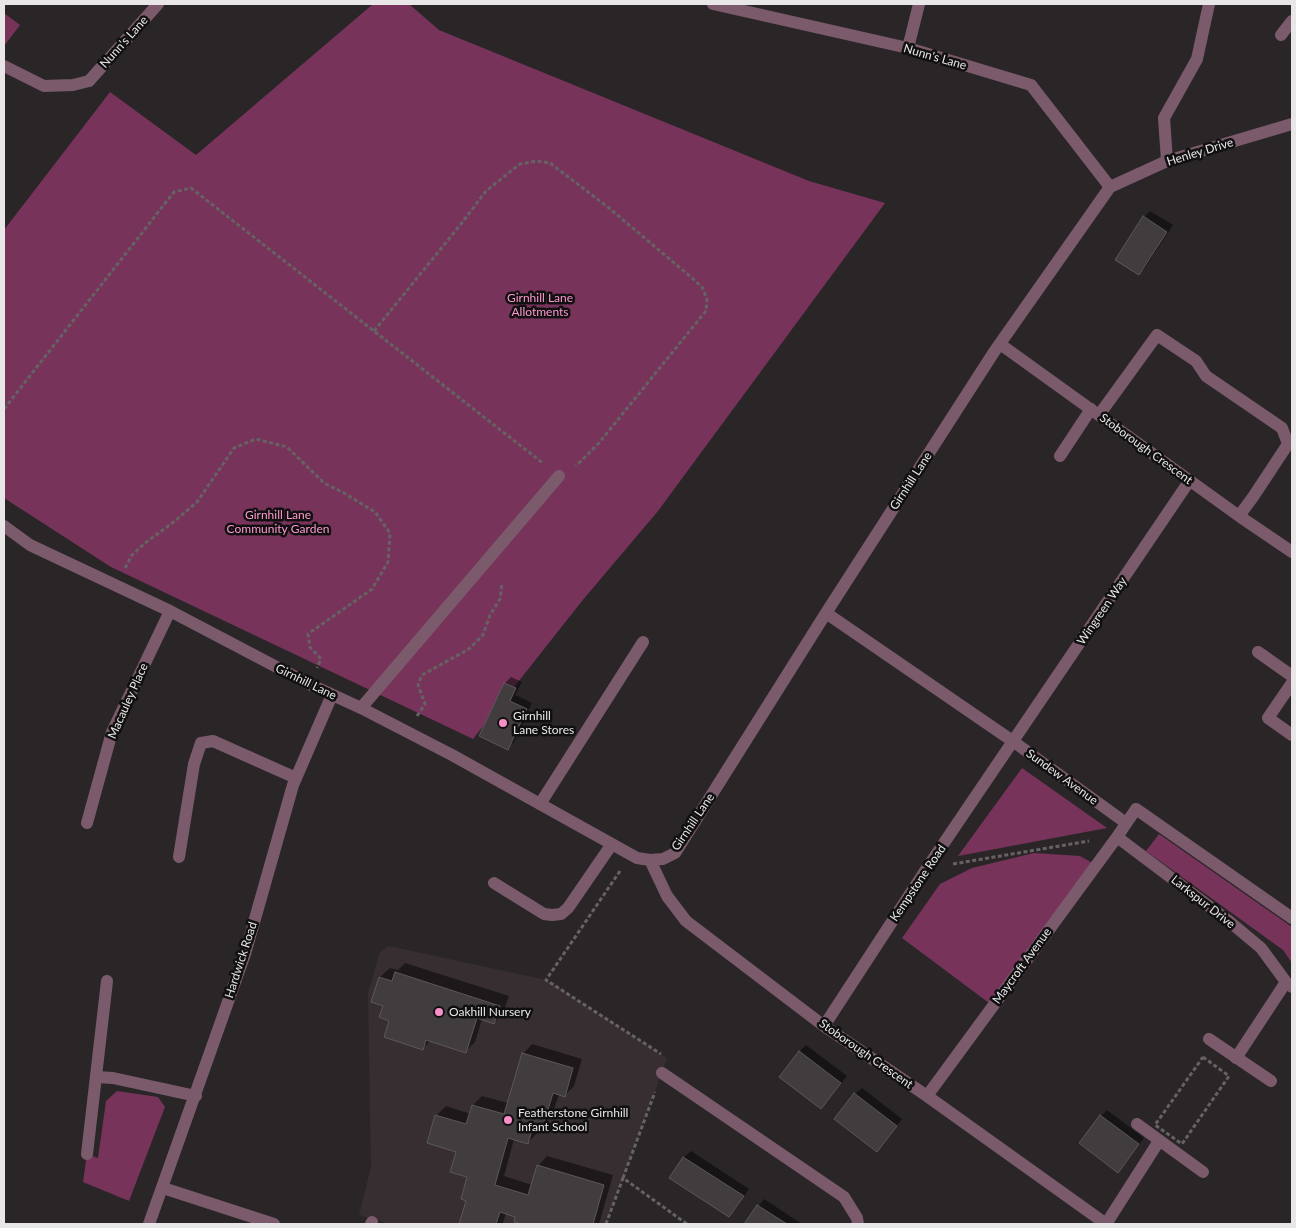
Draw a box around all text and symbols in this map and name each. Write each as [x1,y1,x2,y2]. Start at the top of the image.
street label: Nunn's Lane [97,13,151,71]
street label: Nunn's Lane [902,41,968,73]
street label: Henley Drive [1165,135,1235,169]
park label: Girnhill Lane Allotments [507,291,573,319]
street label: Stoborough Crescent [1097,411,1195,487]
street label: Girnhill Lane [887,449,935,513]
park label: Girnhill Lane Community Garden [227,508,329,536]
street label: Wingreen Way [1074,574,1130,648]
street label: Macauley Place [105,661,151,741]
street label: Girnhill Lane [273,661,339,703]
place label: Girnhill Lane Stores [513,709,574,737]
marker: Girnhill Lane Stores [497,717,509,729]
street label: Sundew Avenue [1023,746,1101,808]
street label: Girnhill Lane [669,791,717,853]
street label: Kempstone Road [887,842,949,924]
street label: Larkspur Drive [1168,873,1238,931]
street label: Hardwick Road [222,920,260,1000]
street label: Maycroft Avenue [990,925,1054,1007]
place label: Oakhill Nursery [449,1005,531,1019]
marker: Oakhill Nursery [433,1006,445,1018]
street label: Stoborough Crescent [816,1016,916,1092]
place label: Featherstone Girnhill Infant School [518,1106,628,1134]
marker: Featherstone Girnhill Infant School [502,1114,514,1126]

